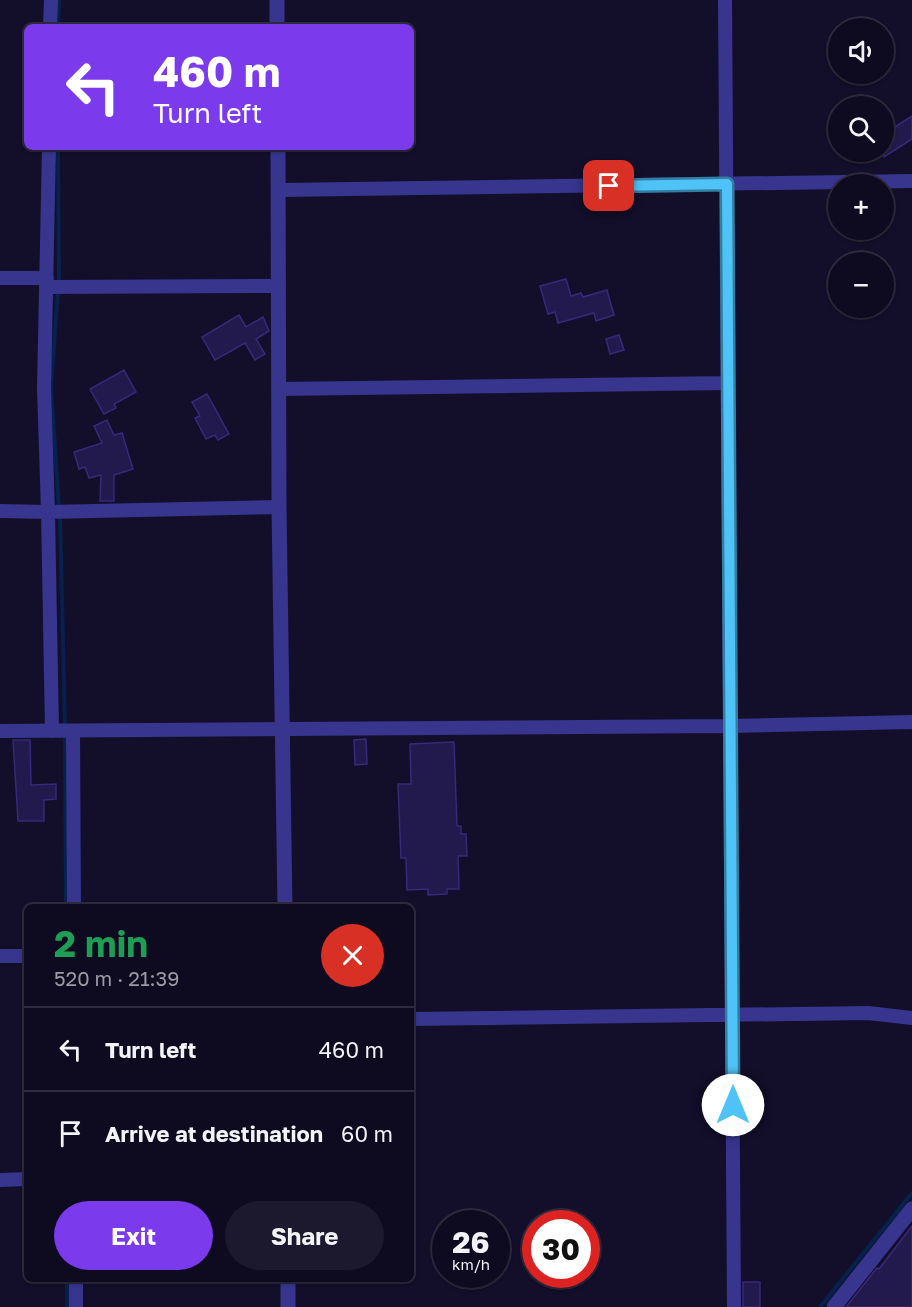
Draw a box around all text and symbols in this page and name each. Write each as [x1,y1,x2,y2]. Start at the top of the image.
map controls [828,18,894,318]
button: sound [828,18,894,84]
text: 460 m [153,46,280,96]
icon: left [54,48,132,126]
button: search [828,96,894,162]
text: Turn left [153,97,262,129]
pin [583,160,634,211]
icon: arrive [592,169,625,202]
button: + [828,174,894,240]
button: − [828,252,894,318]
text: 2 min [54,922,148,965]
button: close [321,924,384,987]
text: 520 m · 21:39 [54,966,179,990]
icon: left [54,1033,87,1066]
text: Turn left [105,1036,196,1063]
text: 460 m [319,1036,384,1063]
position arrow [701,1073,765,1137]
icon: arrive [54,1117,87,1150]
text: Arrive at destination [105,1120,323,1147]
text: 60 m [341,1120,393,1147]
button: Exit [54,1201,213,1270]
button: Share [225,1201,384,1270]
speed limit sign: 30 [522,1210,600,1288]
text: 26 [452,1224,490,1260]
text: km/h [452,1255,490,1273]

